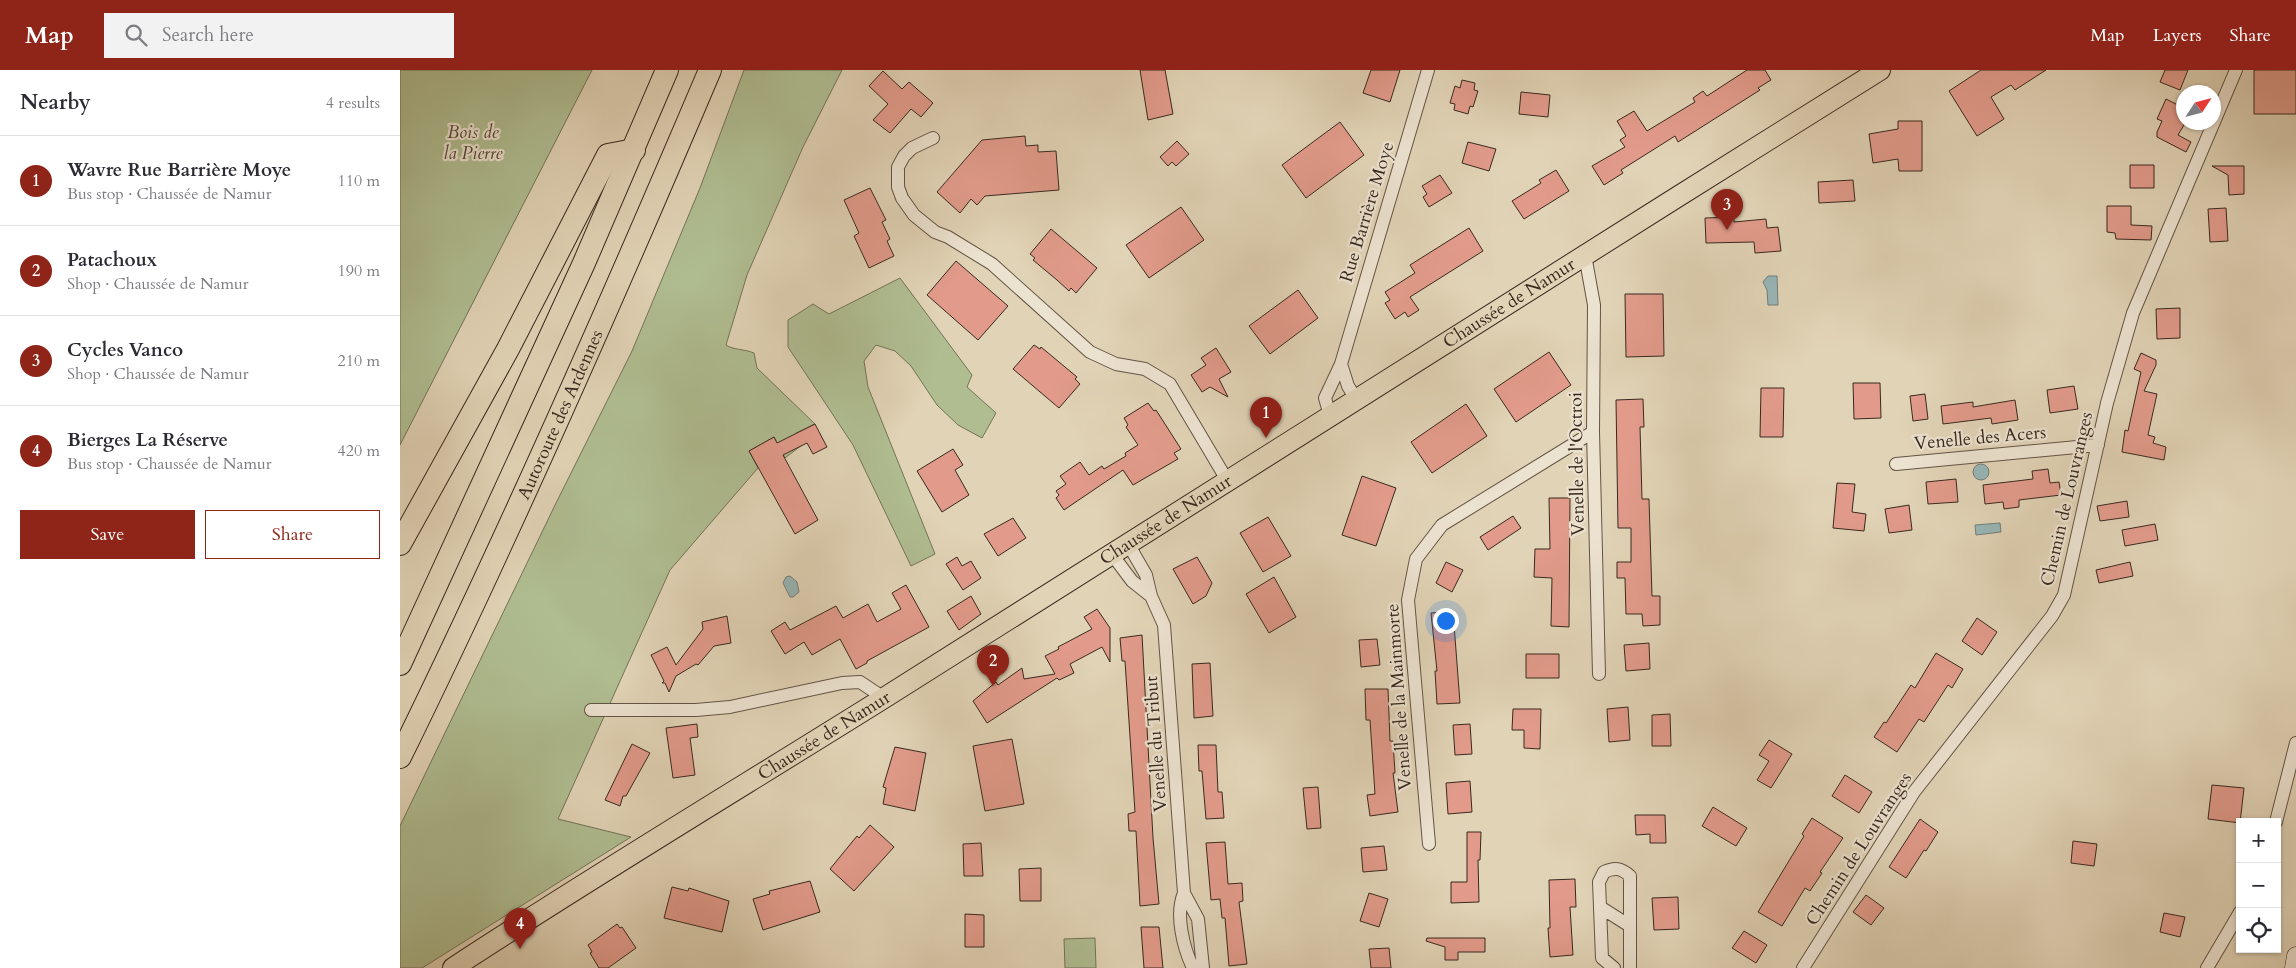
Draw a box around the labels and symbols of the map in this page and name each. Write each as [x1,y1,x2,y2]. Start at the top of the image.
north arrow [2176,85,2221,130]
park label: Bois de la Pierre [444,120,503,166]
street label: Rue Barrière Moye [1334,139,1400,285]
pin: 3 [1711,189,1743,230]
street label: Chaussée de Namur [1438,251,1580,354]
street label: Autoroute des Ardennes [511,326,609,503]
street label: Venelle de l'Octroi [1563,392,1591,536]
pin: 1 [1250,397,1282,438]
street label: Chemin de Louvranges [2035,409,2099,589]
street label: Venelle des Acers [1913,420,2047,456]
street label: Chaussée de Namur [1095,468,1237,571]
street label: Venelle de la Mainmorte [1380,603,1418,791]
your location [1433,608,1459,634]
pin: 2 [977,645,1009,686]
street label: Venelle du Tribut [1139,675,1173,813]
street label: Chaussée de Namur [753,684,896,786]
street label: Chemin de Louvranges [1800,767,1918,931]
pin: 4 [504,908,536,949]

